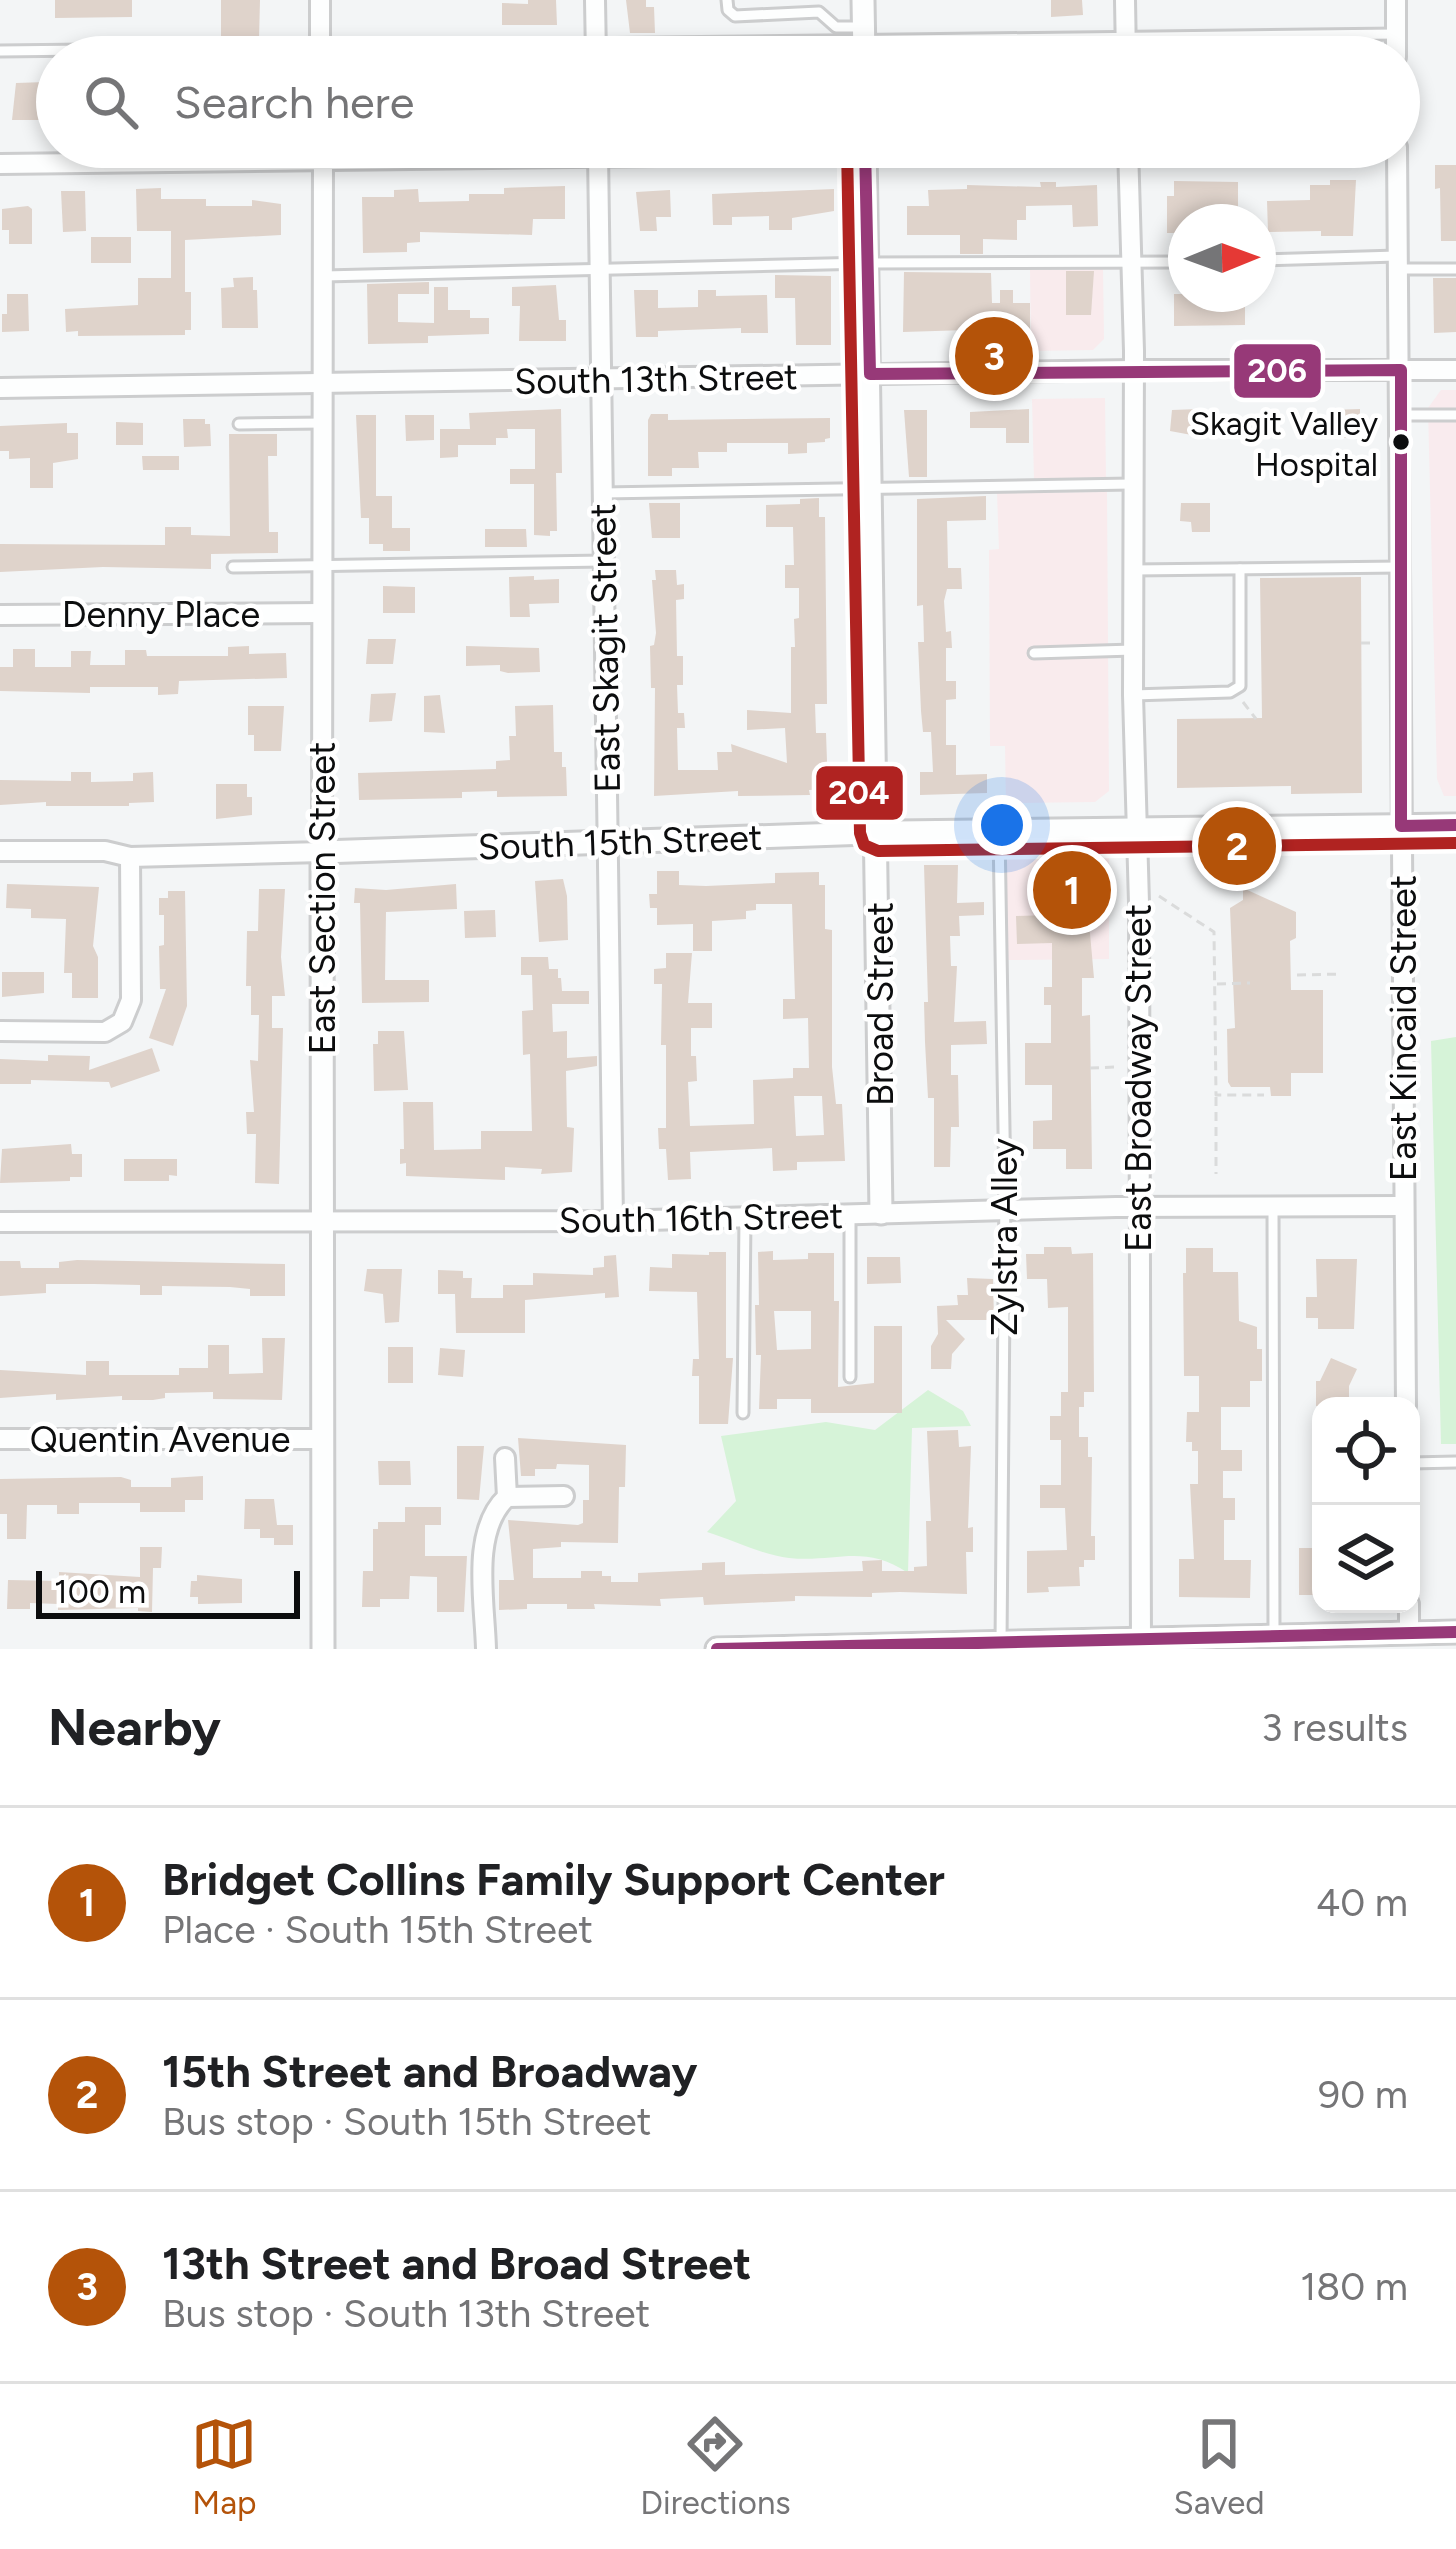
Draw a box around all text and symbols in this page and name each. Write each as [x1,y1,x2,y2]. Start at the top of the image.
search box [36,36,1420,168]
icon: search [78,69,144,135]
text: Search here [174,75,414,129]
north arrow [1168,204,1276,312]
pin: 3 [955,311,1033,401]
line badge: 206 [1232,342,1323,400]
text: 206 [1247,351,1307,390]
street label: South 13th Street [514,355,798,403]
place label: Skagit Valley Hospital [1190,404,1379,484]
marker: Skagit Valley Hospital [1390,431,1412,453]
street label: East Skagit Street [581,503,629,793]
street label: Denny Place [62,593,260,636]
street label: East Section Street [301,742,344,1054]
line badge: 204 [814,764,905,822]
text: 204 [828,773,890,812]
your location [972,795,1032,855]
pin: 2 [1198,801,1276,891]
street label: South 15th Street [477,816,763,868]
pin: 1 [1033,845,1111,935]
street label: East Kincaid Street [1382,875,1425,1181]
street label: Broad Street [859,902,902,1106]
street label: East Broadway Street [1117,904,1160,1252]
street label: Zylstra Alley [983,1138,1026,1336]
street label: South 16th Street [558,1194,844,1242]
map controls [1312,1397,1420,1613]
button: locate [1312,1397,1420,1505]
street label: Quentin Avenue [30,1418,290,1461]
button: layers [1312,1505,1420,1613]
scale bar [36,1565,300,1618]
text: 100 m [54,1572,146,1611]
text: Nearby [48,1697,221,1758]
text: 3 results [1261,1704,1408,1751]
text: Bridget Collins Family Support Center [162,1852,945,1906]
text: 1 [79,1879,95,1926]
text: 40 m [1316,1879,1408,1926]
text: Place · South 15th Street [162,1906,593,1953]
text: 15th Street and Broadway [162,2044,697,2098]
text: 2 [76,2071,98,2118]
text: 90 m [1318,2071,1408,2118]
text: Bus stop · South 15th Street [162,2098,651,2145]
text: 13th Street and Broad Street [162,2236,751,2290]
text: 3 [76,2263,98,2310]
text: 180 m [1300,2263,1408,2310]
text: Bus stop · South 13th Street [162,2290,650,2337]
tab: Map [191,2411,257,2522]
tab: Directions [640,2411,791,2522]
tab: Saved [1174,2411,1265,2522]

